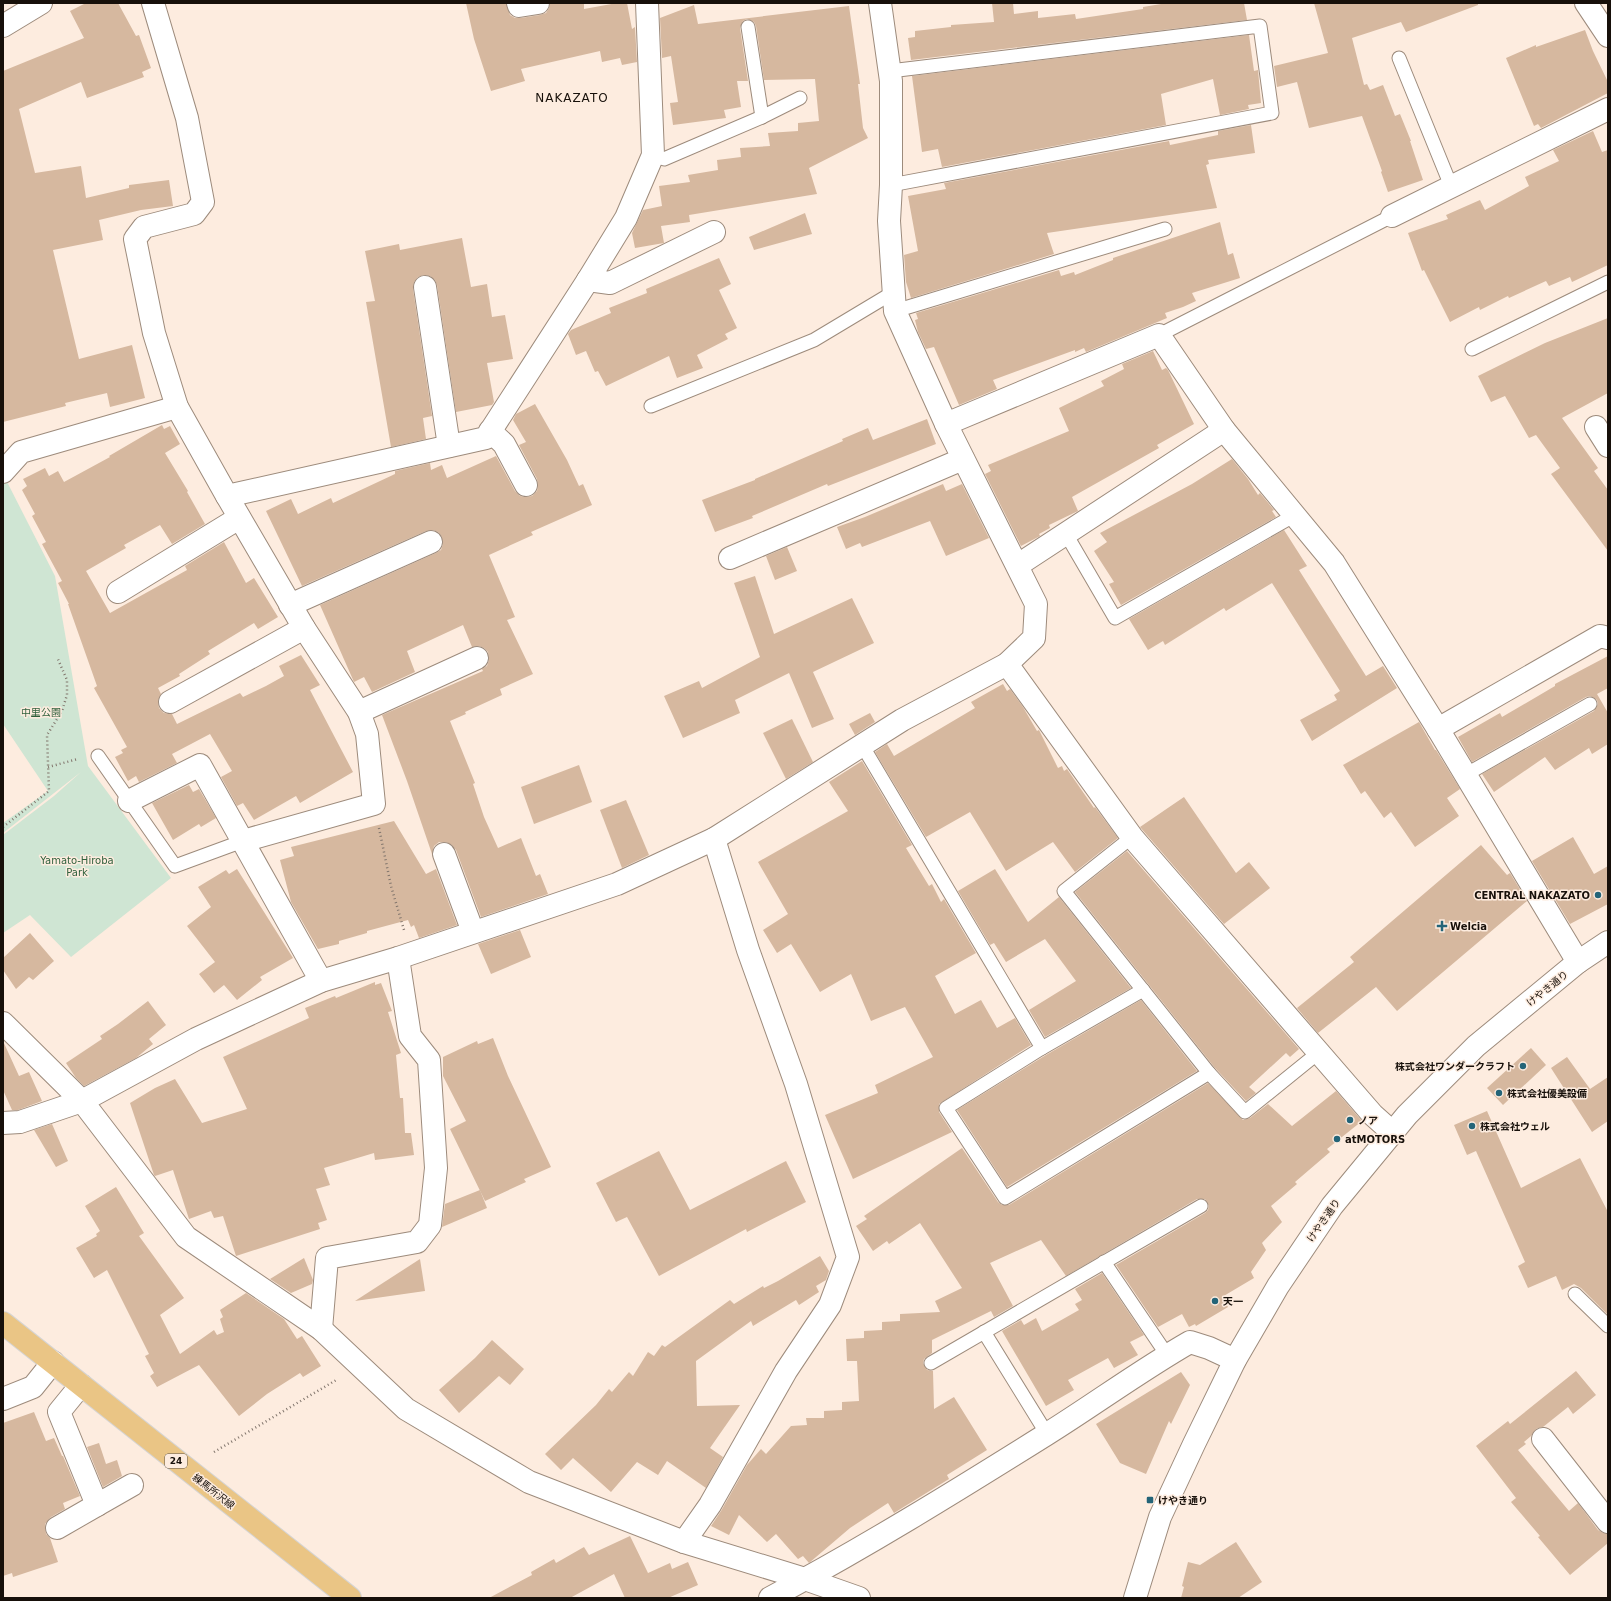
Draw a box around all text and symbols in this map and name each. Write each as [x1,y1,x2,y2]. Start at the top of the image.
district label: NAKAZATO [535,91,609,105]
park label: 中里公園 [21,707,61,718]
park label: Yamato-Hiroba Park [39,855,114,878]
place label: CENTRAL NAKAZATO [1474,890,1590,901]
marker: CENTRAL NAKAZATO [1593,890,1603,900]
marker: Welcia [1437,921,1447,931]
place label: Welcia [1450,921,1487,932]
street label: けやき通り [1524,968,1570,1008]
place label: 株式会社ワンダークラフト [1395,1061,1515,1072]
marker: 株式会社ワンダークラフト [1518,1061,1528,1071]
marker: 株式会社優美設備 [1494,1088,1504,1098]
place label: 株式会社優美設備 [1507,1088,1587,1099]
marker: ノア [1345,1115,1355,1125]
place label: ノア [1358,1115,1378,1126]
marker: 株式会社ウェル [1467,1121,1477,1131]
place label: 株式会社ウェル [1480,1121,1550,1132]
marker: atMOTORS [1332,1134,1342,1144]
place label: atMOTORS [1345,1134,1405,1145]
street label: けやき通り [1305,1197,1342,1244]
marker: 天一 [1210,1296,1220,1306]
place label: 天一 [1223,1296,1243,1307]
road number: 24 [165,1454,187,1468]
street label: 練馬所沢線 [191,1472,237,1511]
marker: けやき通り [1145,1495,1155,1505]
place label: けやき通り [1158,1495,1208,1506]

